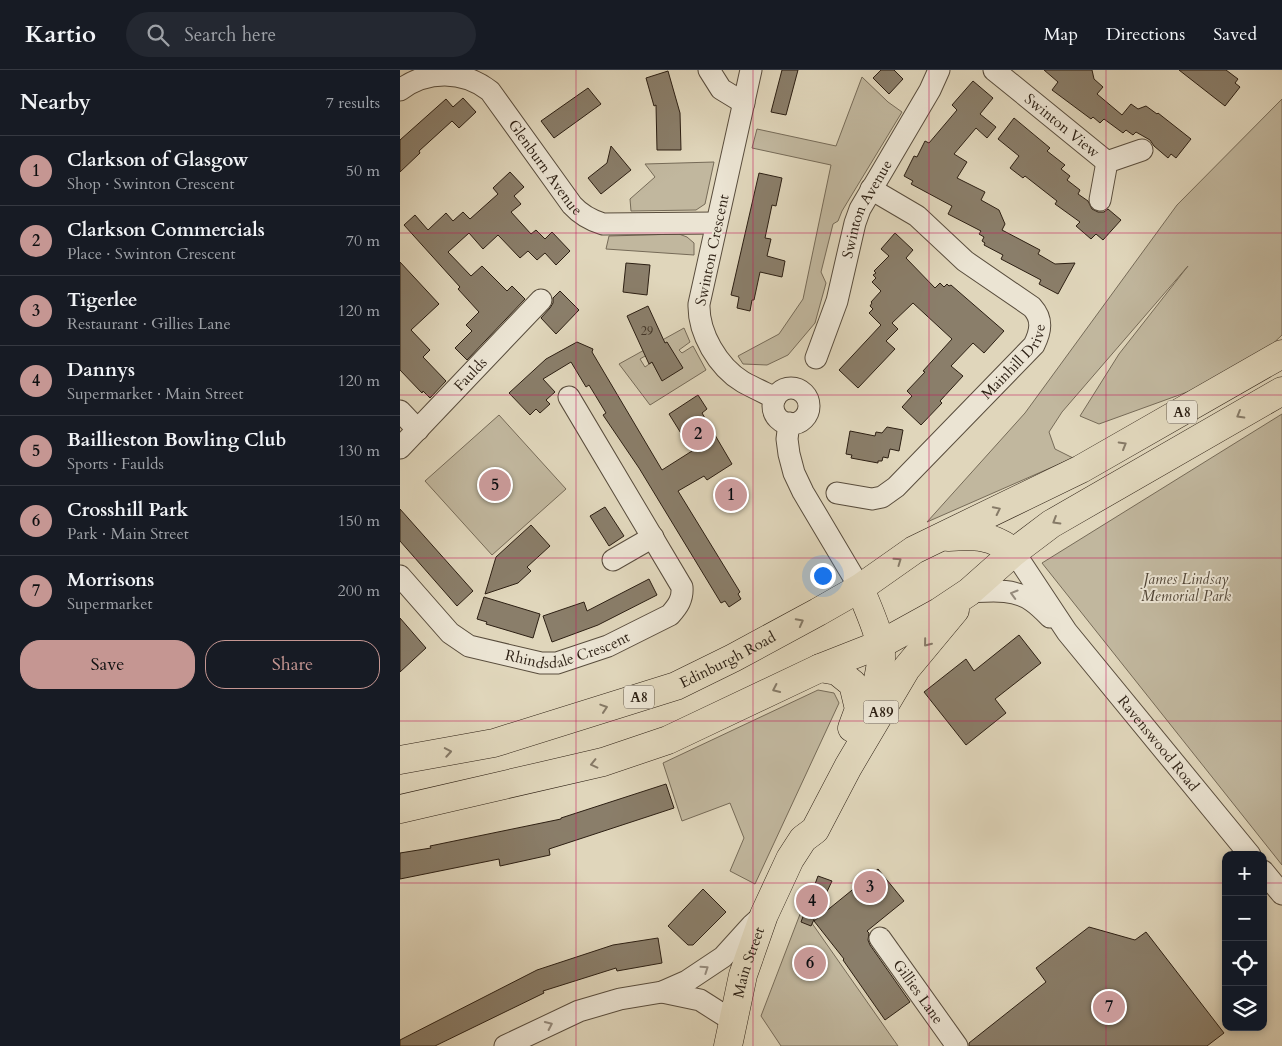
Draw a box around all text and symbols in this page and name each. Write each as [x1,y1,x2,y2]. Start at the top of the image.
search box [126,12,476,57]
text: Kartio [25,18,96,51]
icon: search [144,21,172,49]
text: Search here [184,22,276,48]
text: Map [1044,22,1078,47]
text: Directions [1106,22,1185,47]
text: Saved [1213,22,1257,47]
text: Nearby [20,88,91,117]
street label: Swinton View [1020,89,1104,162]
text: 7 results [326,92,380,114]
street label: Glenburn Avenue [504,115,587,220]
text: Clarkson of Glasgow [67,147,248,173]
street label: Swinton Avenue [837,156,897,260]
text: 1 [32,160,40,182]
text: 50 m [346,160,380,182]
text: Shop · Swinton Crescent [67,173,235,195]
street label: Swinton Crescent [690,192,734,308]
text: Clarkson Commercials [67,217,265,243]
text: 2 [32,230,40,252]
text: 70 m [346,230,380,252]
text: Place · Swinton Crescent [67,243,236,265]
text: Tigerlee [67,287,138,313]
text: 3 [32,300,40,322]
text: 120 m [338,300,380,322]
text: Restaurant · Gillies Lane [67,313,231,335]
house number: 29 [641,323,653,339]
street label: Mainhill Drive [977,323,1050,403]
street label: Faulds [449,353,491,396]
text: Dannys [67,357,135,383]
text: 4 [32,370,40,392]
text: 120 m [338,370,380,392]
text: Supermarket · Main Street [67,383,244,405]
road number: A8 [1167,401,1197,424]
one-way arrow [1236,409,1245,419]
pin: 2 [682,415,714,453]
text: Baillieston Bowling Club [67,427,286,453]
text: 5 [32,440,40,462]
text: 130 m [338,440,380,462]
one-way arrow [1118,441,1127,451]
text: Sports · Faulds [67,453,164,475]
pin: 5 [479,466,511,504]
pin: 1 [715,476,747,514]
text: Crosshill Park [67,497,188,523]
one-way arrow [992,506,1001,517]
text: 6 [32,510,40,532]
text: 150 m [338,510,380,532]
one-way arrow [1053,514,1062,524]
text: Park · Main Street [67,523,189,545]
one-way arrow [892,558,901,568]
your location [810,563,836,589]
text: Morrisons [67,567,154,593]
park label: James Lindsay Memorial Park [1139,569,1232,606]
text: 7 [32,580,40,602]
text: 200 m [338,580,380,602]
one-way arrow [1010,589,1018,599]
text: Supermarket [67,593,153,615]
one-way arrow [795,618,804,628]
street label: Rhindsdale Crescent [503,627,633,673]
street label: Edinburgh Road [676,627,779,693]
one-way arrow [925,637,933,646]
button: Save [20,640,195,689]
button: Share [205,640,380,689]
one-way arrow [772,682,781,692]
road number: A8 [624,686,654,708]
street label: Ravenswood Road [1113,691,1204,795]
road number: A89 [864,700,898,724]
one-way arrow [600,704,608,714]
one-way arrow [444,747,452,757]
one-way arrow [589,758,598,769]
map controls [1222,851,1267,1031]
button: + [1222,851,1267,896]
pin: 3 [854,868,886,906]
pin: 4 [796,882,828,920]
button: − [1222,896,1267,941]
street label: Main Street [728,924,769,1000]
button: locate [1222,941,1267,986]
pin: 6 [794,944,826,982]
street label: Gillies Lane [888,956,948,1028]
one-way arrow [699,966,709,975]
button: layers [1222,986,1267,1031]
pin: 7 [1093,988,1125,1026]
one-way arrow [544,1021,553,1031]

